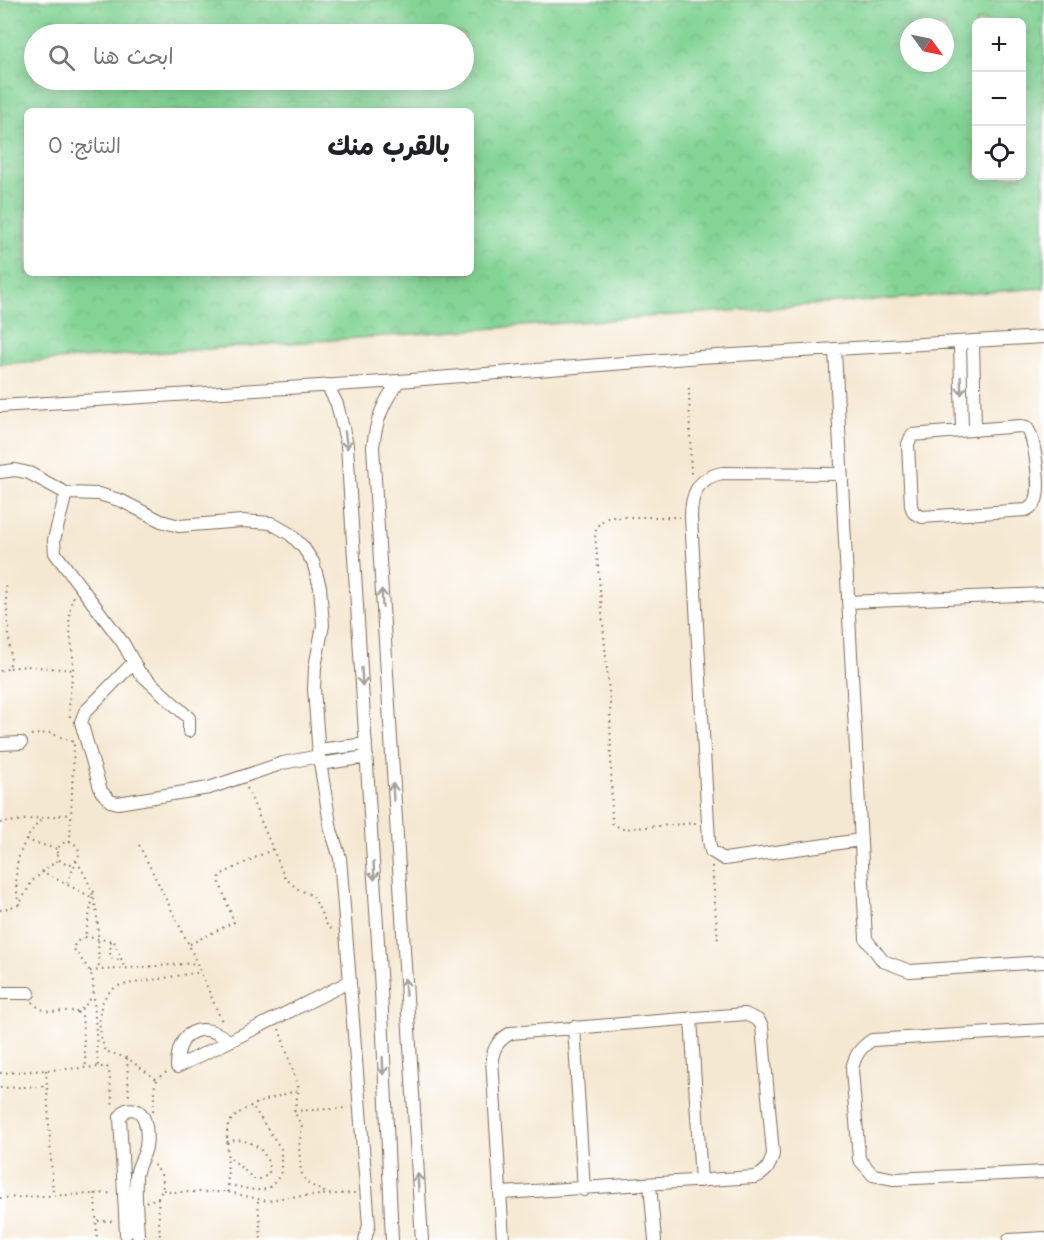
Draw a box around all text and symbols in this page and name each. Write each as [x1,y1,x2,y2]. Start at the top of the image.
north arrow [900,18,954,72]
map controls [972,18,1026,180]
button: + [972,18,1026,72]
search box [24,24,474,90]
text: ابحث هنا [93,38,174,71]
icon: search [45,41,78,74]
button: − [972,72,1026,126]
text: بالقرب منك [328,125,450,164]
button: locate [972,126,1026,180]
text: النتائج: 0 [48,130,121,160]
one-way arrow [955,375,967,395]
one-way arrow [340,430,351,450]
one-way arrow [377,588,388,608]
one-way arrow [357,666,368,686]
one-way arrow [388,783,399,803]
one-way arrow [369,861,380,881]
one-way arrow [399,978,410,998]
one-way arrow [377,1055,388,1075]
one-way arrow [412,1172,423,1192]

